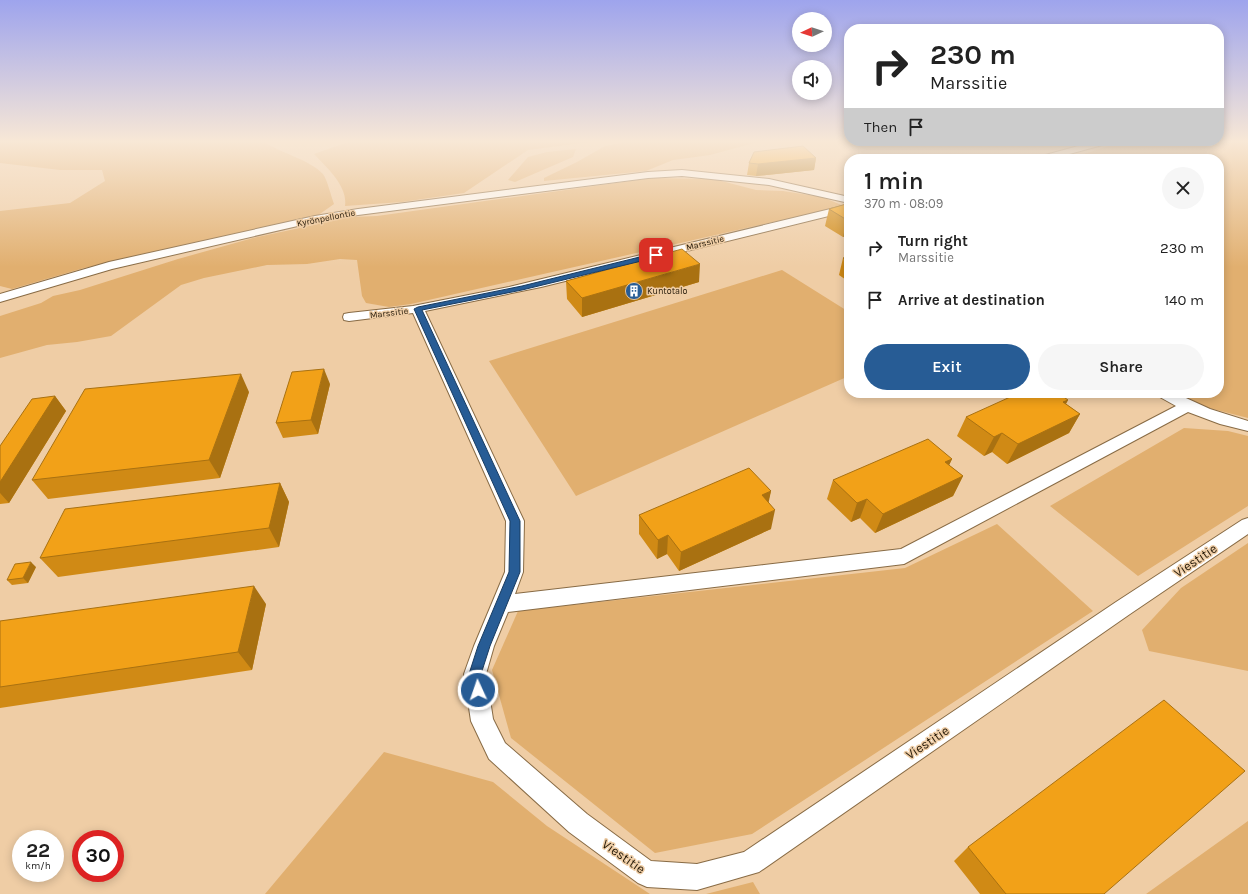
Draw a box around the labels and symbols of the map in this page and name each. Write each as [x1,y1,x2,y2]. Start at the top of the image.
north arrow [792,12,832,52]
street label: Kyrönpellontie [296,207,356,229]
street label: Marssitie [685,233,725,253]
pin [639,238,673,272]
building icon: Kuntotalo [624,281,644,301]
place label: Kuntotalo [647,286,688,296]
street label: Marssitie [369,306,409,320]
street label: Viestitie [1171,540,1220,580]
position arrow [457,669,499,711]
street label: Viestitie [903,722,952,762]
speed limit sign: 30 [72,830,124,882]
street label: Viestitie [599,836,648,877]

